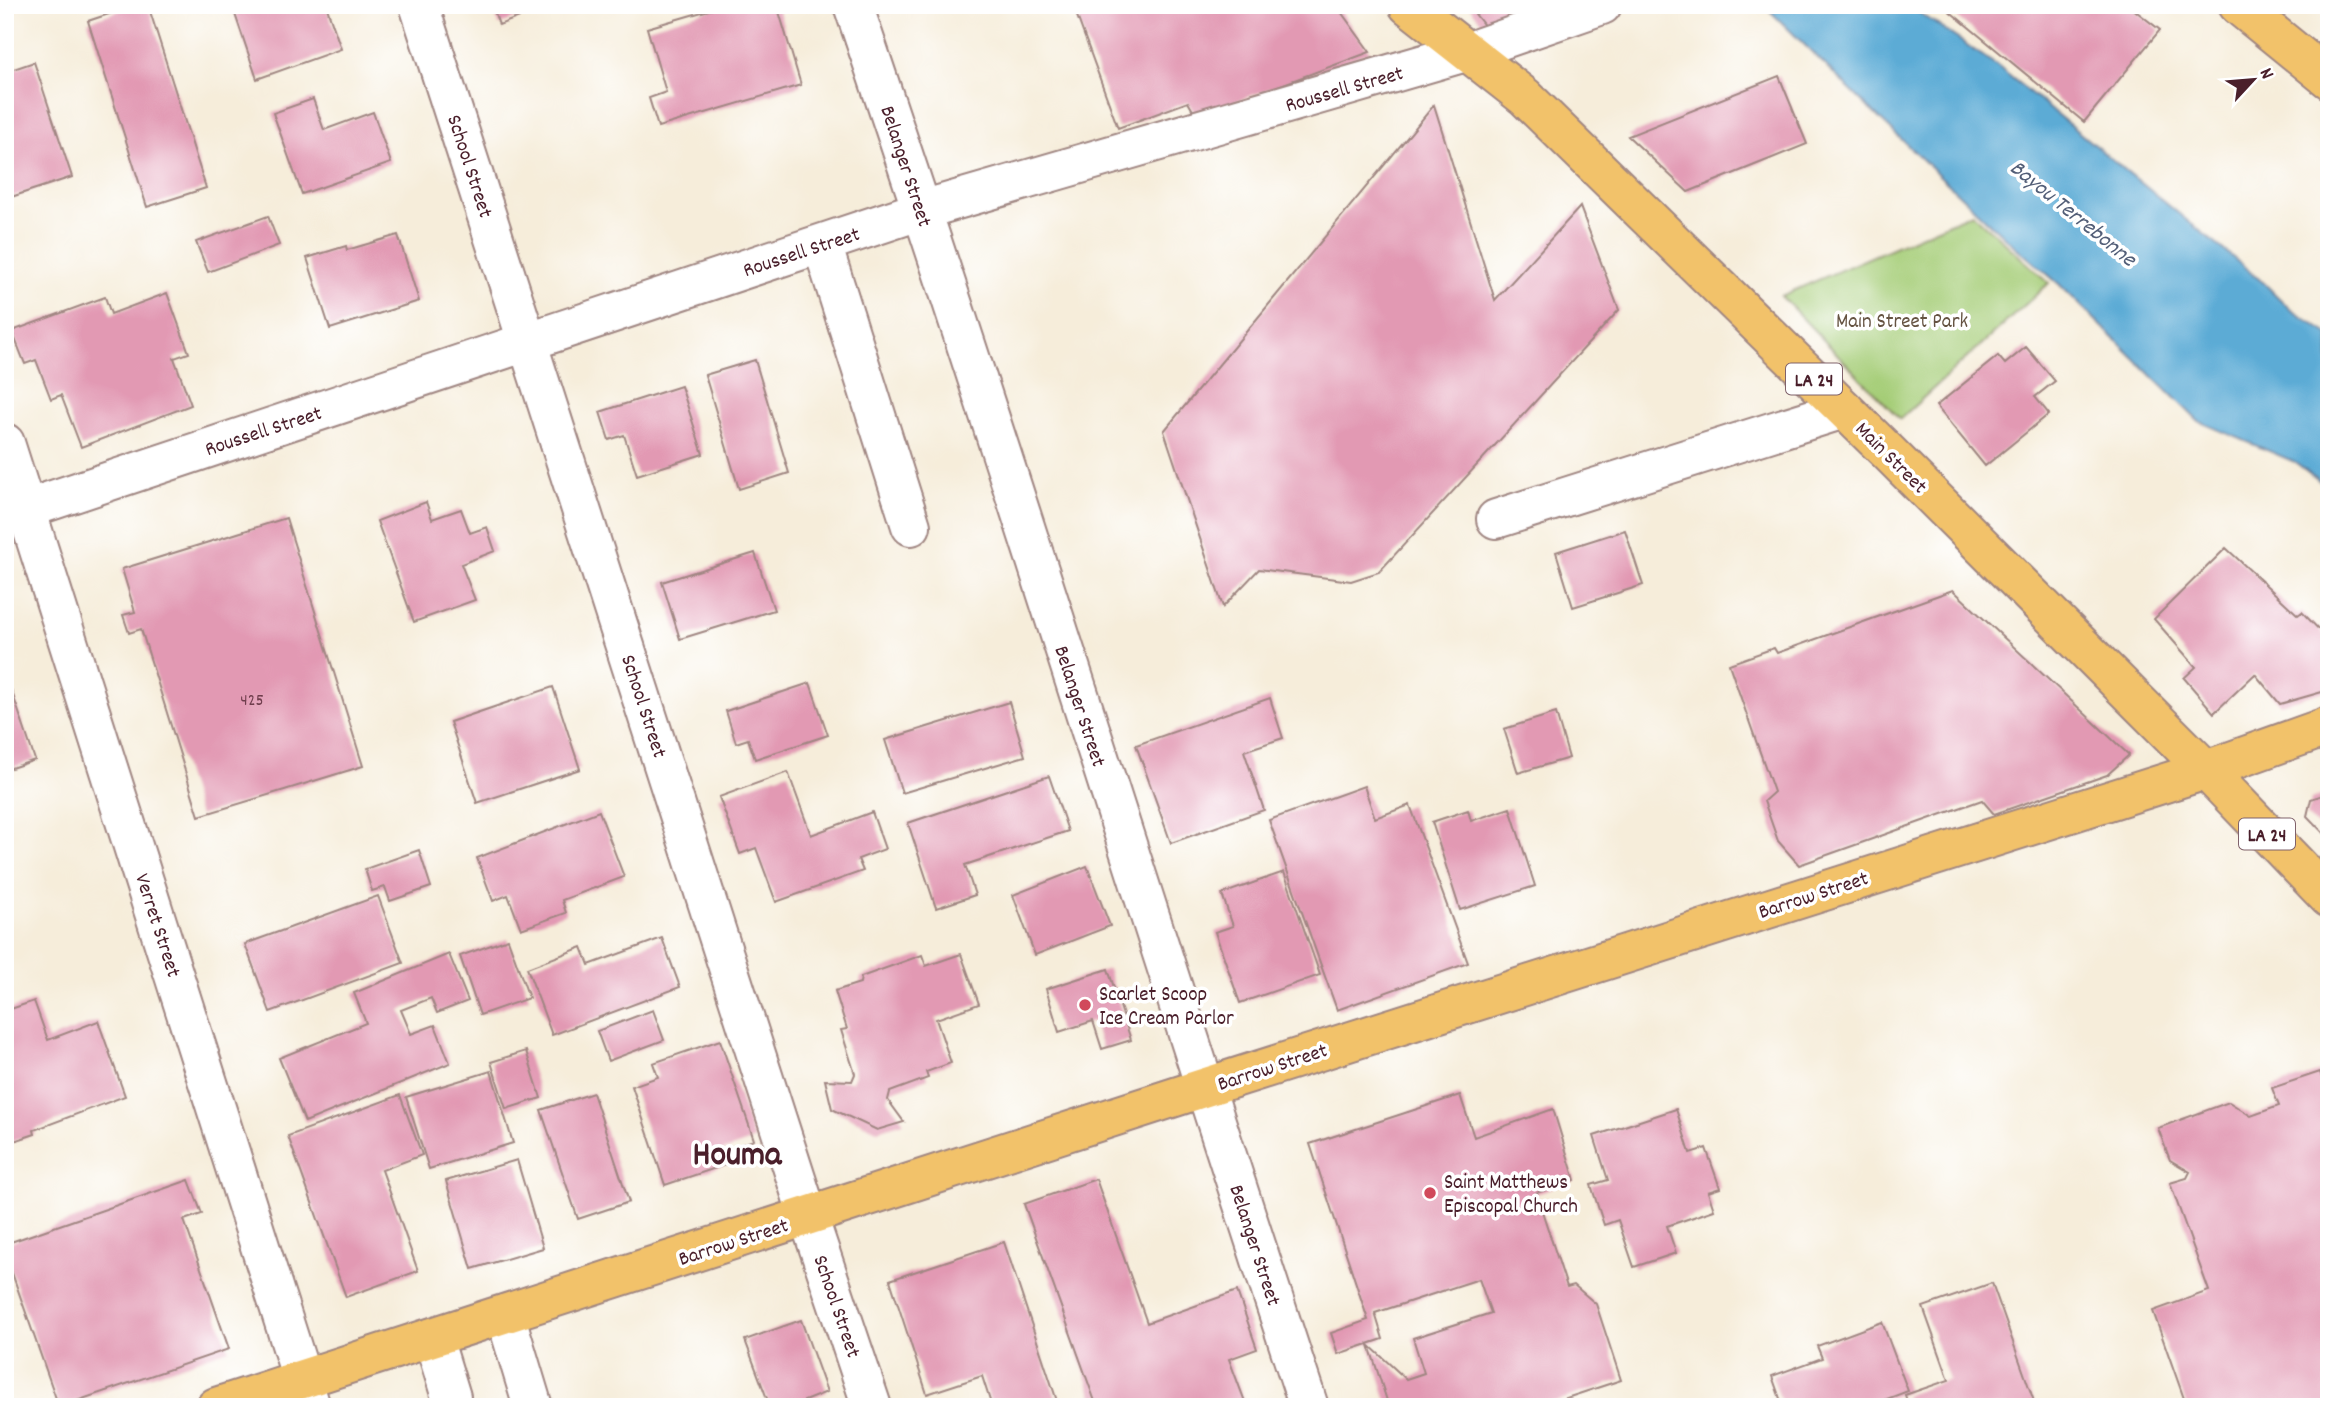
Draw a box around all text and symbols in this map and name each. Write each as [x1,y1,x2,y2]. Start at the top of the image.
north arrow [2218,46,2288,116]
street label: Roussell Street [1282,60,1408,122]
text: N [2251,64,2279,84]
street label: Belanger Street [870,102,938,232]
street label: School Street [437,111,499,223]
water label: Bayou Terrebonne [2001,153,2144,277]
street label: Roussell Street [740,221,865,287]
park label: Main Street Park [1836,308,1968,338]
road number: LA 24 [1786,364,1842,394]
street label: Roussell Street [202,400,327,466]
street label: Main Street [1847,416,1933,502]
street label: Belanger Street [1044,642,1112,772]
street label: School Street [611,651,673,763]
house number: 425 [240,689,264,714]
road number: LA 24 [2239,818,2295,849]
street label: Barrow Street [1755,865,1873,929]
street label: Verret Street [125,870,187,982]
place label: Scarlet Scoop Ice Cream Parlor [1099,981,1234,1035]
marker: Scarlet Scoop Ice Cream Parlor [1077,997,1093,1013]
street label: Barrow Street [1214,1037,1332,1101]
district label: Houma [692,1132,783,1182]
place label: Saint Matthews Episcopal Church [1444,1169,1578,1223]
street label: Belanger Street [1219,1181,1287,1311]
marker: Saint Matthews Episcopal Church [1422,1185,1438,1201]
street label: Barrow Street [675,1212,793,1276]
street label: School Street [804,1252,867,1363]

